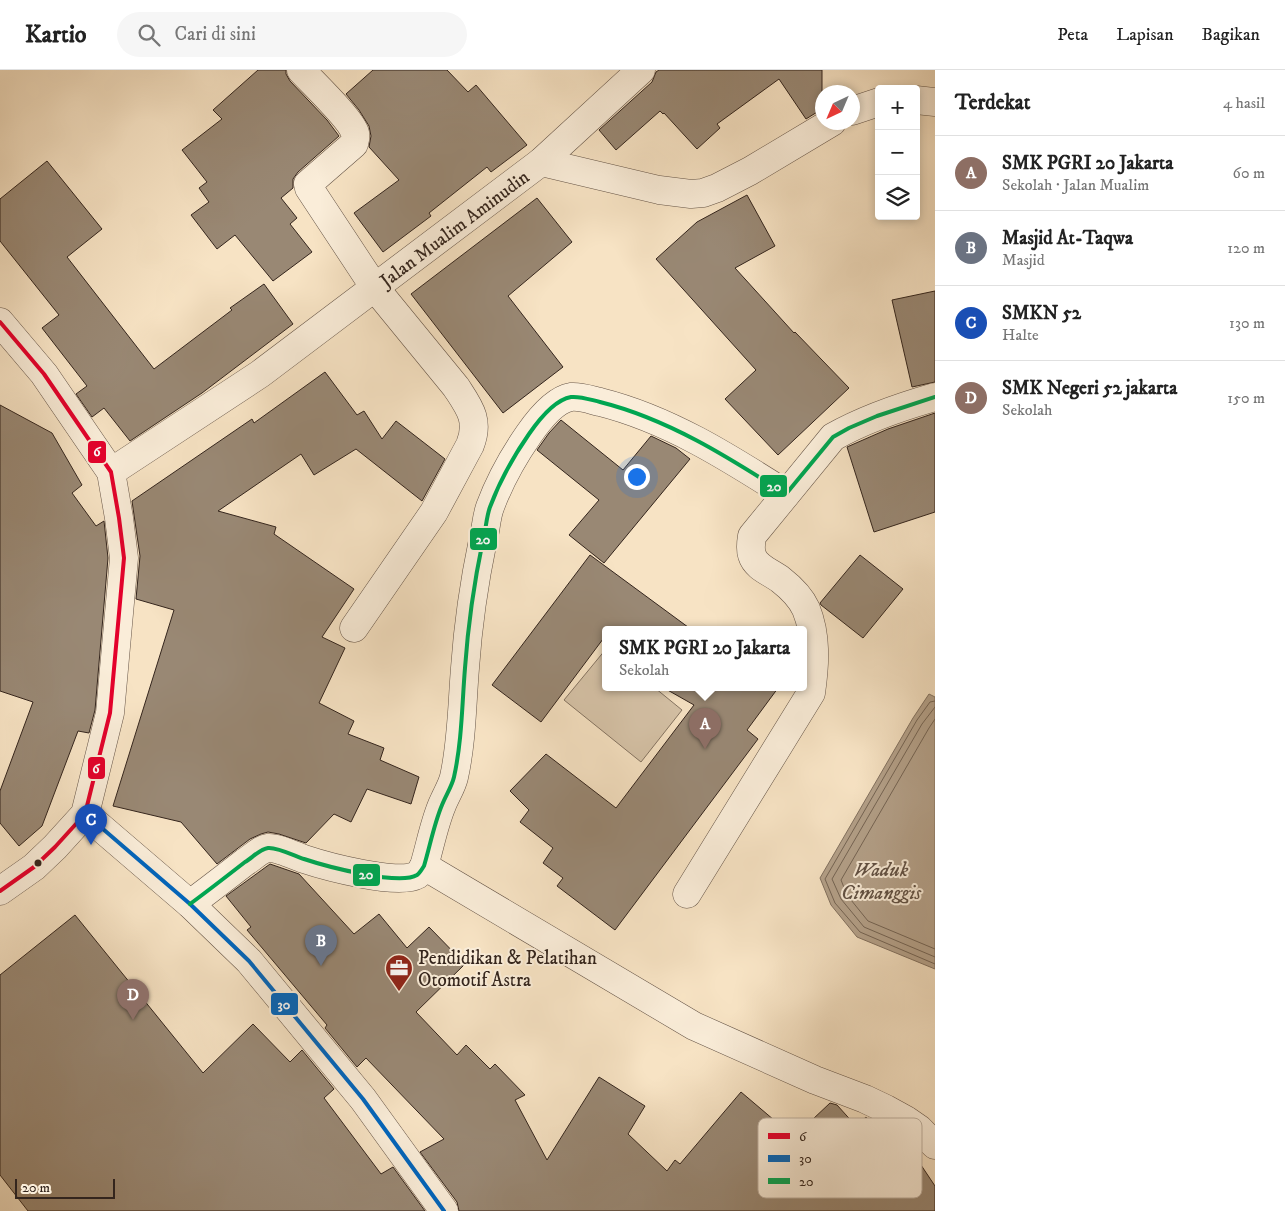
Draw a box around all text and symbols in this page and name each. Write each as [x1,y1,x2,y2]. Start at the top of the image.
search box [117,12,467,57]
text: Kartio [25,20,87,50]
icon: search [135,21,163,49]
text: Cari di sini [175,23,256,46]
text: Peta [1057,24,1088,46]
text: Lapisan [1116,24,1174,46]
text: Bagikan [1202,24,1260,46]
north arrow [815,85,860,130]
map controls [875,85,920,220]
button: + [875,85,920,130]
text: Terdekat [955,90,1030,116]
text: 4 hasil [1223,93,1265,113]
button: − [875,130,920,175]
text: SMK PGRI 20 Jakarta [1002,152,1173,175]
text: A [966,163,976,183]
text: 60 m [1233,163,1265,183]
street label: Jalan Mualim Aminudin [374,166,534,294]
button: layers [875,175,920,220]
text: Sekolah · Jalan Mualim [1002,175,1149,195]
text: Masjid At-Taqwa [1002,227,1133,250]
text: B [966,238,976,258]
text: 120 m [1227,238,1265,258]
text: Masjid [1002,250,1045,270]
text: SMKN 52 [1002,302,1081,325]
text: C [966,313,976,333]
text: 130 m [1229,313,1265,333]
text: Halte [1002,325,1039,345]
text: SMK Negeri 52 jakarta [1002,377,1177,400]
text: D [965,388,977,408]
text: 150 m [1227,388,1265,408]
text: Sekolah [1002,400,1053,420]
line badge: 6 [87,440,107,464]
text: 6 [93,443,101,461]
your location [624,464,650,490]
line badge: 20 [759,474,788,498]
text: 20 [767,478,782,496]
line badge: 20 [469,527,498,551]
text: 20 [476,531,491,549]
popup [602,626,807,691]
text: SMK PGRI 20 Jakarta [619,637,790,660]
text: Sekolah [619,660,669,680]
pin: A [689,708,721,749]
line badge: 6 [87,756,106,780]
text: 6 [92,760,100,778]
pin: C [75,804,107,845]
unlabelled marker [33,858,43,868]
water label: Waduk Cimanggis [841,858,922,906]
line badge: 20 [352,863,381,887]
text: 20 [359,866,374,884]
pin: B [305,925,337,966]
place label: Pendidikan & Pelatihan Otomotif Astra [418,947,597,992]
office icon: Pendidikan & Pelatihan Otomotif Astra [384,953,414,992]
pin: D [117,979,149,1020]
line badge: 30 [270,992,299,1016]
text: 30 [278,996,291,1014]
legend [758,1118,922,1198]
text: 6 [799,1128,807,1146]
text: 30 [799,1150,812,1168]
text: 20 [799,1173,813,1191]
scale bar [15,1176,115,1199]
text: 20 m [22,1179,50,1197]

